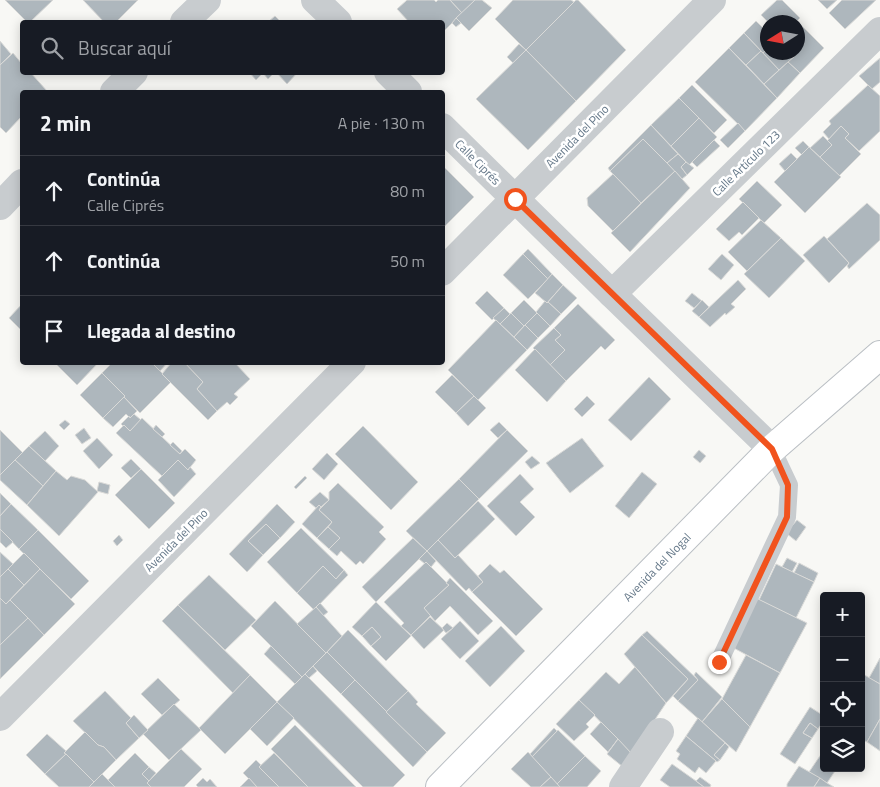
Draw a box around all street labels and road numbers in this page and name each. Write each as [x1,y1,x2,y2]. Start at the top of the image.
street label: Avenida del Pino [541,100,613,172]
street label: Calle Artículo 123 [708,125,784,201]
street label: Calle Ciprés [451,135,505,189]
street label: Avenida del Pino [140,504,212,576]
street label: Avenida del Nogal [618,528,695,605]

